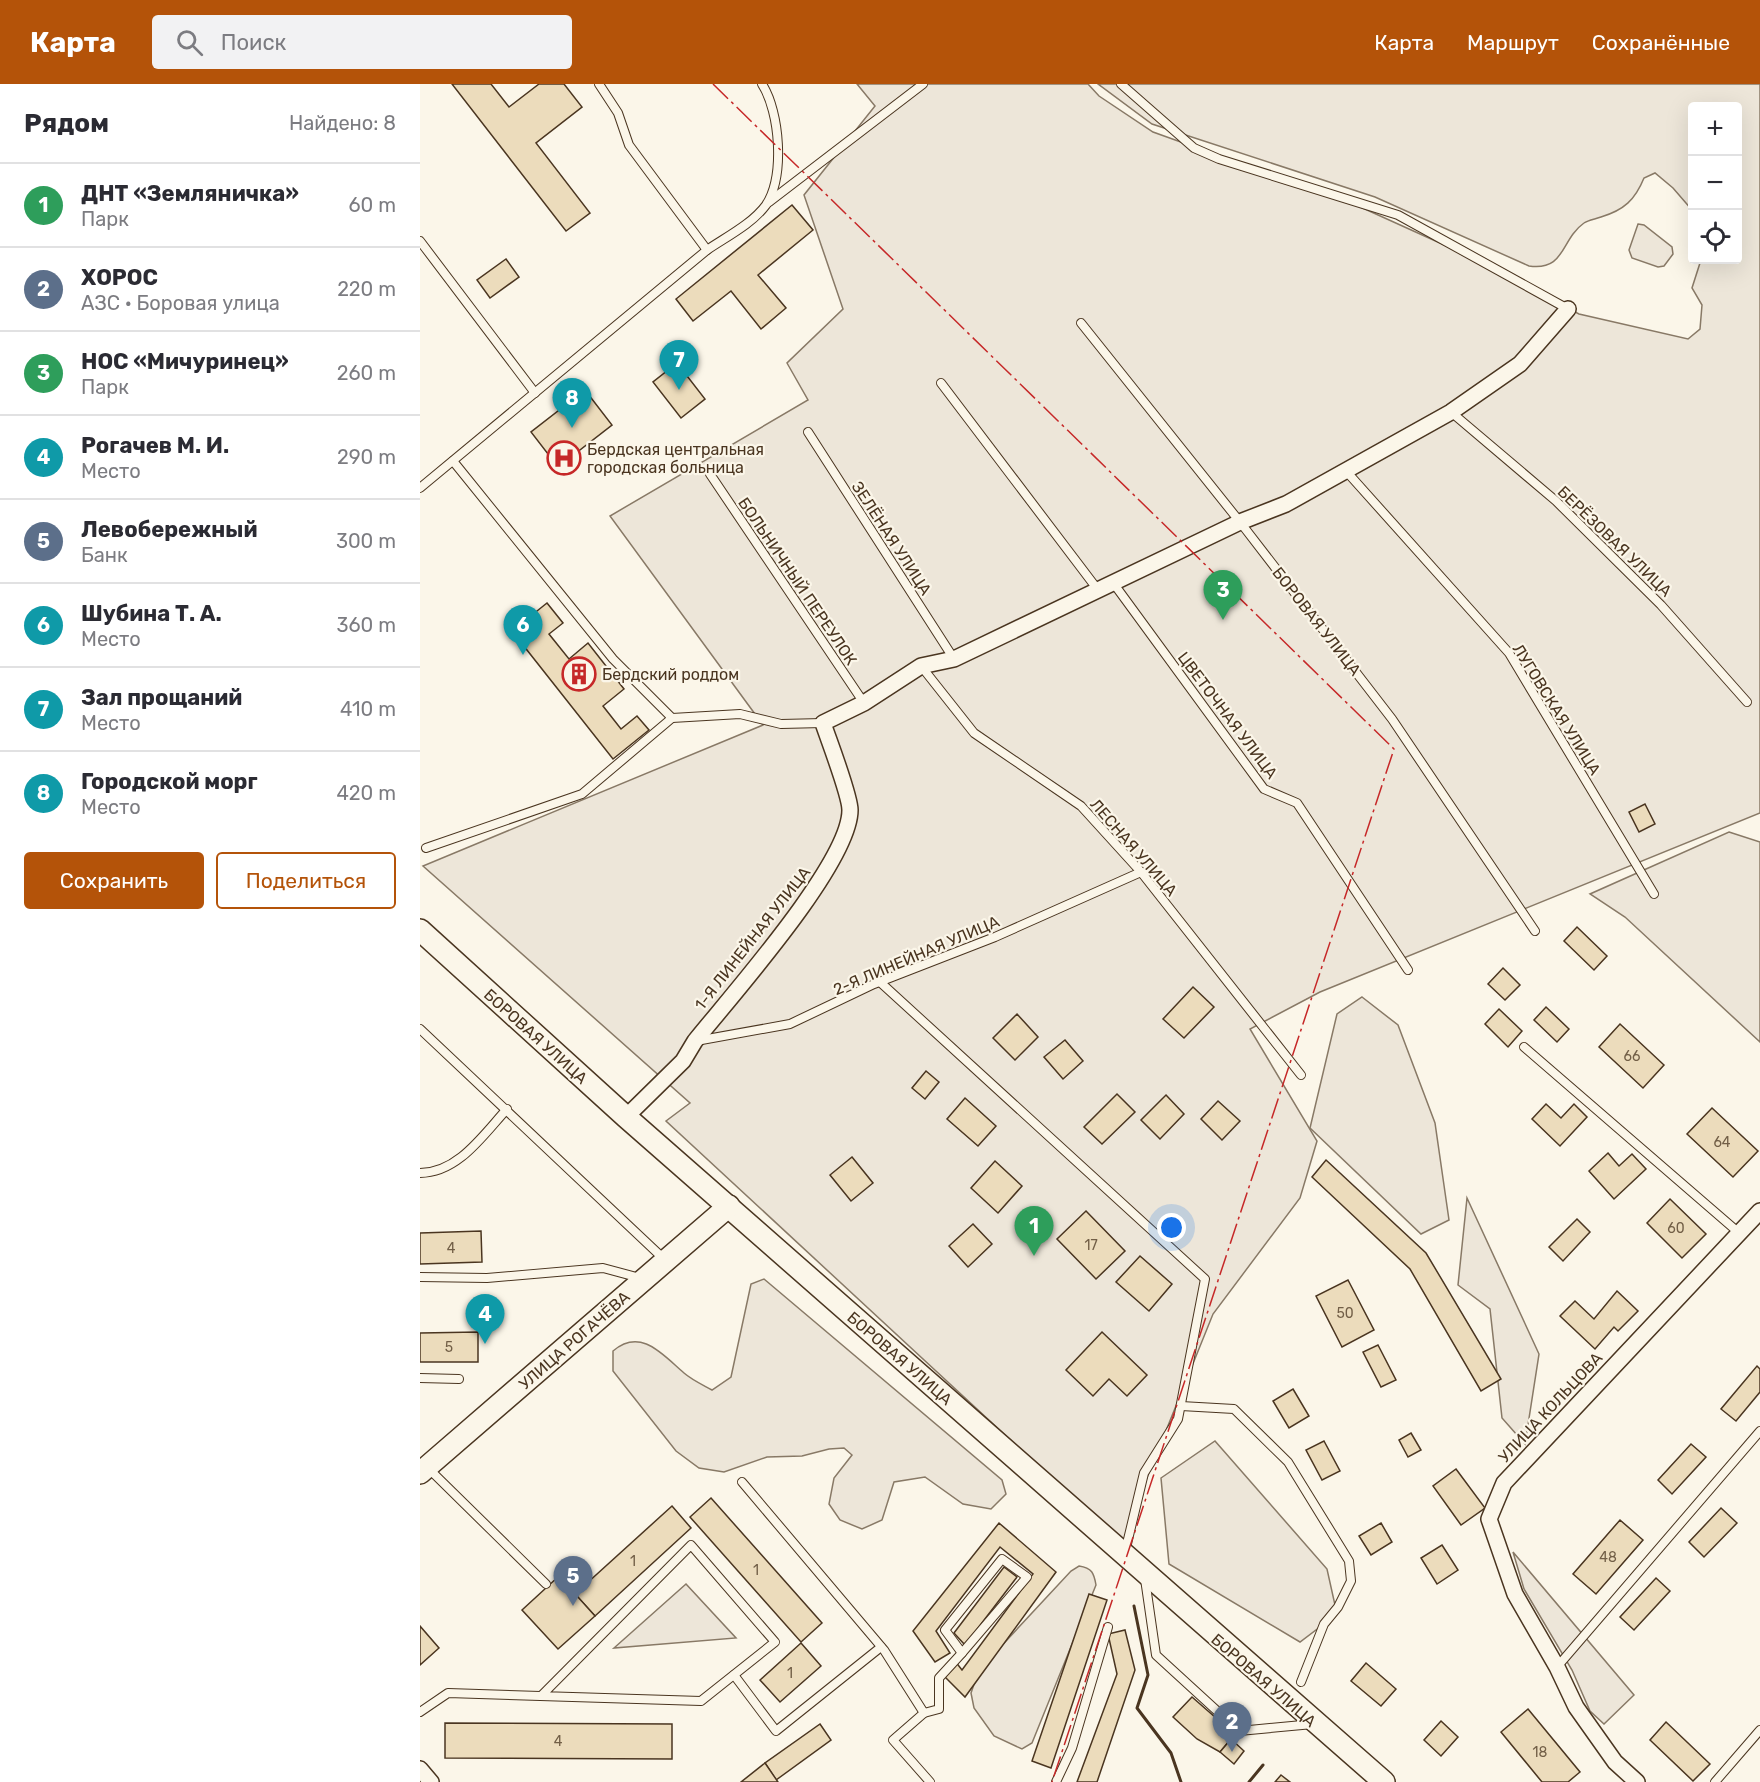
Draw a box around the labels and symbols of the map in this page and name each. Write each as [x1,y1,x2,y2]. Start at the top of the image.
pin: 7 [660,340,698,390]
pin: 8 [552,378,592,428]
hospital icon: Бердская центральная городская больница [546,440,582,476]
place label: Бердская центральная городская больница [587,440,764,477]
street label: ЗЕЛЁНАЯ УЛИЦА [848,478,936,599]
street label: БЕРЁЗОВАЯ УЛИЦА [1554,482,1676,601]
street label: БОЛЬНИЧНЫЙ ПЕРЕУЛОК [734,494,861,669]
street label: БОРОВАЯ УЛИЦА [1268,563,1365,680]
pin: 3 [1204,570,1242,620]
pin: 6 [504,606,542,655]
street label: ЛУГОВСКАЯ УЛИЦА [1509,640,1605,779]
street label: ЦВЕТОЧНАЯ УЛИЦА [1174,648,1282,783]
building icon: Бердский роддом [561,656,597,692]
place label: Бердский роддом [602,665,739,684]
street label: ЛЕСНАЯ УЛИЦА [1086,795,1181,900]
street label: 1-Я ЛИНЕЙНАЯ УЛИЦА [691,863,814,1014]
street label: 2-Я ЛИНЕЙНАЯ УЛИЦА [830,912,1002,999]
street label: БОРОВАЯ УЛИЦА [480,985,592,1088]
house number: 66 [1624,1048,1640,1065]
house number: 64 [1713,1134,1731,1151]
pin: 1 [1014,1206,1054,1256]
your location [1157,1213,1186,1242]
house number: 60 [1667,1220,1685,1237]
house number: 17 [1084,1237,1098,1254]
house number: 4 [447,1240,456,1257]
street label: УЛИЦА РОГАЧЁВА [515,1287,634,1394]
pin: 4 [466,1294,504,1344]
house number: 50 [1336,1305,1354,1322]
street label: БОРОВАЯ УЛИЦА [843,1308,956,1409]
house number: 5 [445,1339,453,1356]
street label: УЛИЦА КОЛЬЦОВА [1494,1348,1607,1466]
house number: 48 [1599,1549,1617,1566]
house number: 1 [630,1553,636,1570]
pin: 5 [554,1556,592,1606]
house number: 1 [753,1562,759,1579]
street label: БОРОВАЯ УЛИЦА [1207,1630,1320,1731]
house number: 1 [787,1665,793,1682]
pin: 2 [1212,1702,1252,1752]
house number: 4 [554,1733,563,1750]
house number: 18 [1533,1744,1548,1761]

